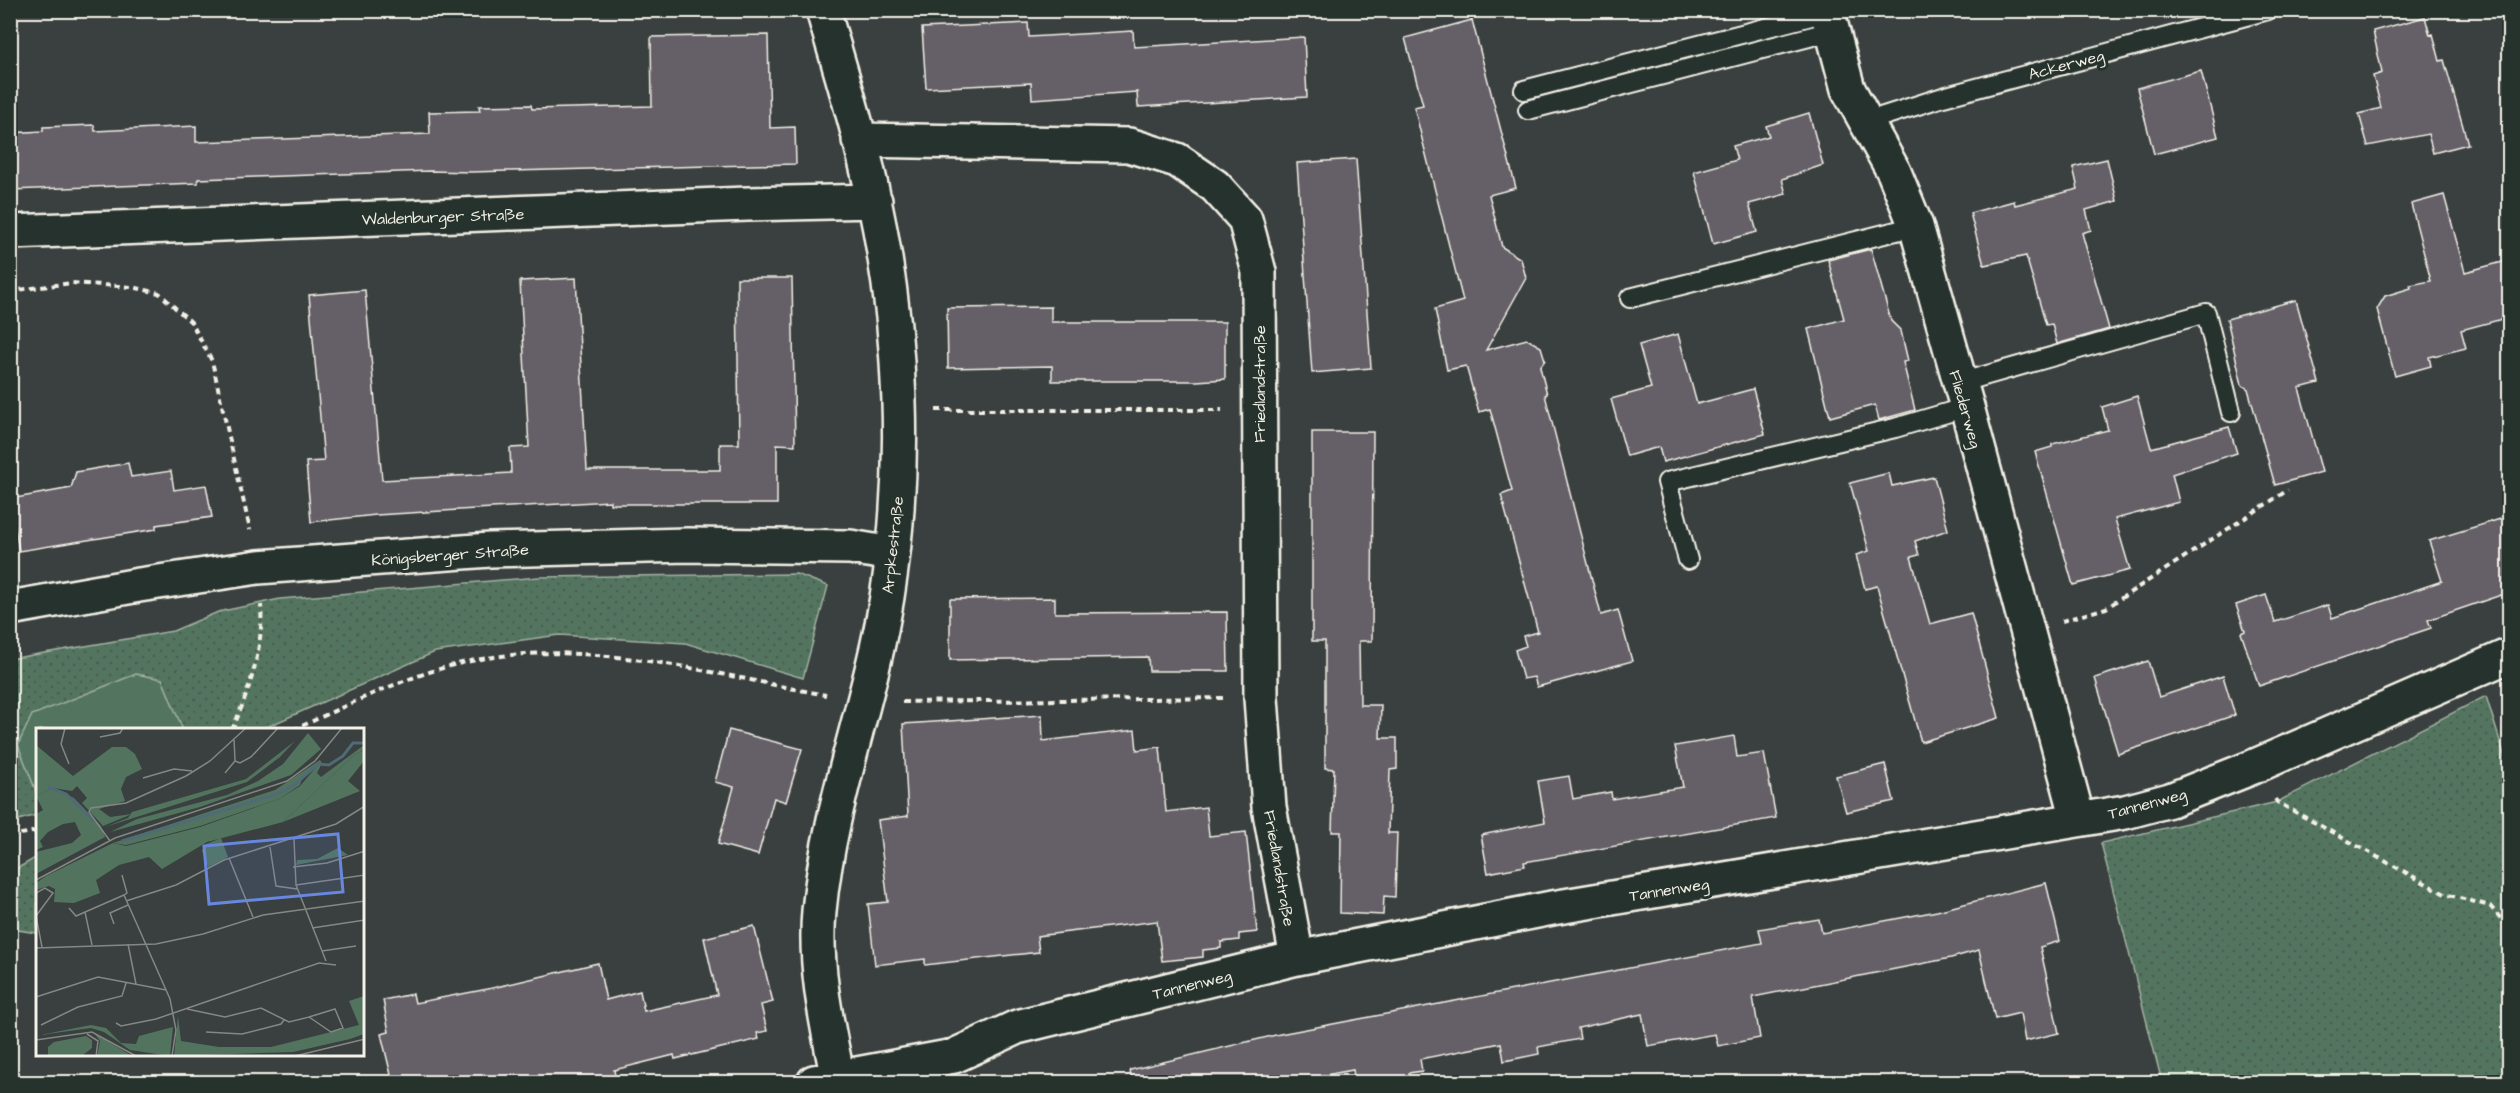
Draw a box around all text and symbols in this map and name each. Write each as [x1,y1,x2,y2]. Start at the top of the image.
street label: Ackerweg [2026,44,2107,87]
street label: Waldenburger Straße [362,203,525,232]
street label: Friedlandstraße [1249,325,1271,443]
street label: Fliederweg [1942,368,1987,451]
street label: Arpkestraße [877,495,909,595]
street label: Königsberger Straße [371,538,530,572]
inset map [36,728,364,1057]
street label: Tannenweg [2105,783,2189,826]
street label: Friedlandstraße [1258,808,1300,928]
street label: Tannenweg [1628,873,1711,908]
street label: Tannenweg [1150,965,1234,1006]

